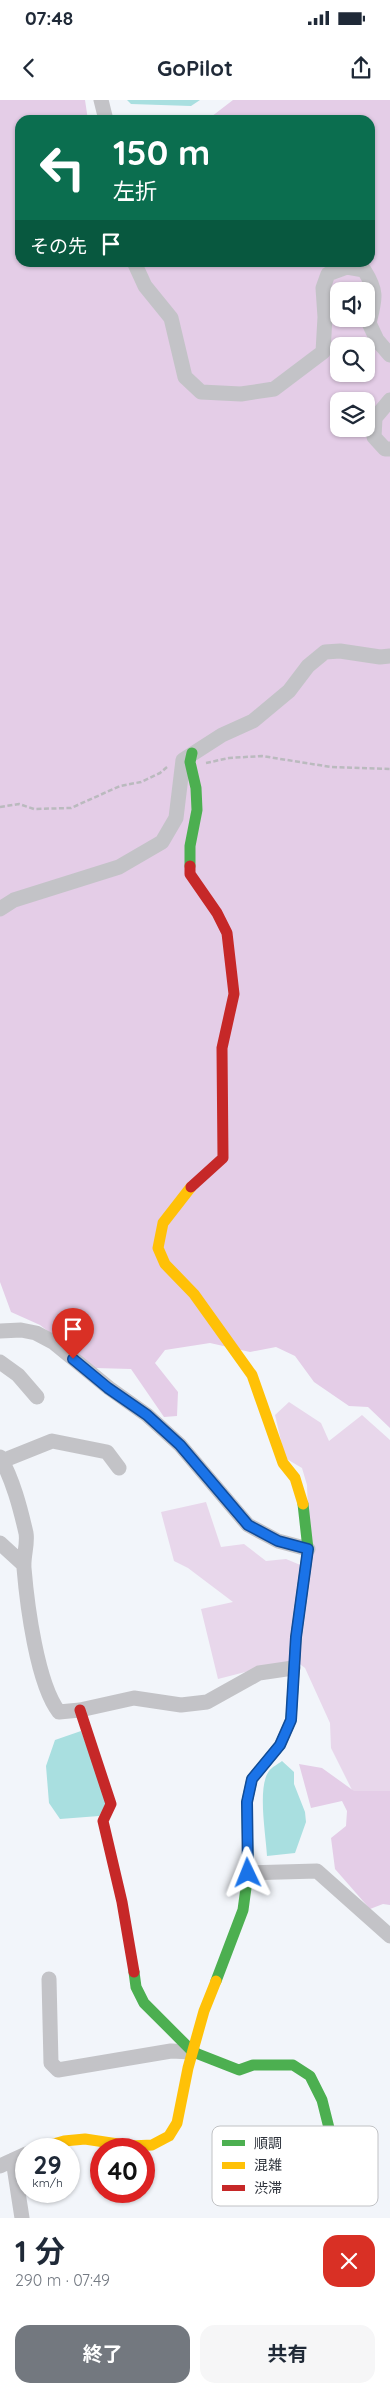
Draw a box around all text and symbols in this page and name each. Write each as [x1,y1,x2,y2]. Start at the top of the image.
text: 07:48 [25,6,73,30]
icon: back [15,54,43,82]
text: GoPilot [157,54,233,82]
icon: share [347,54,375,82]
text: 150 m [113,130,210,174]
icon: left [30,135,95,200]
text: 左折 [113,177,157,205]
icon: arrive [97,230,125,258]
text: その先 [30,234,87,258]
map controls [330,282,375,437]
button: sound [330,282,375,327]
button: search [330,337,375,382]
button: layers [330,392,375,437]
pin [52,1308,94,1359]
icon: arrive [59,1315,87,1343]
position arrow [221,1846,273,1898]
legend [212,2126,378,2206]
text: 順調 [254,2134,282,2152]
speed limit sign: 40 [90,2138,155,2203]
text: 29 [33,2149,62,2180]
text: 混雑 [254,2156,282,2174]
text: km/h [32,2175,63,2190]
text: 渋滞 [254,2179,282,2197]
text: 1 分 [15,2232,65,2270]
button: close [323,2235,375,2287]
text: 290 m · 07:49 [15,2270,110,2290]
button: 終了 [15,2325,190,2383]
button: 共有 [200,2325,375,2383]

